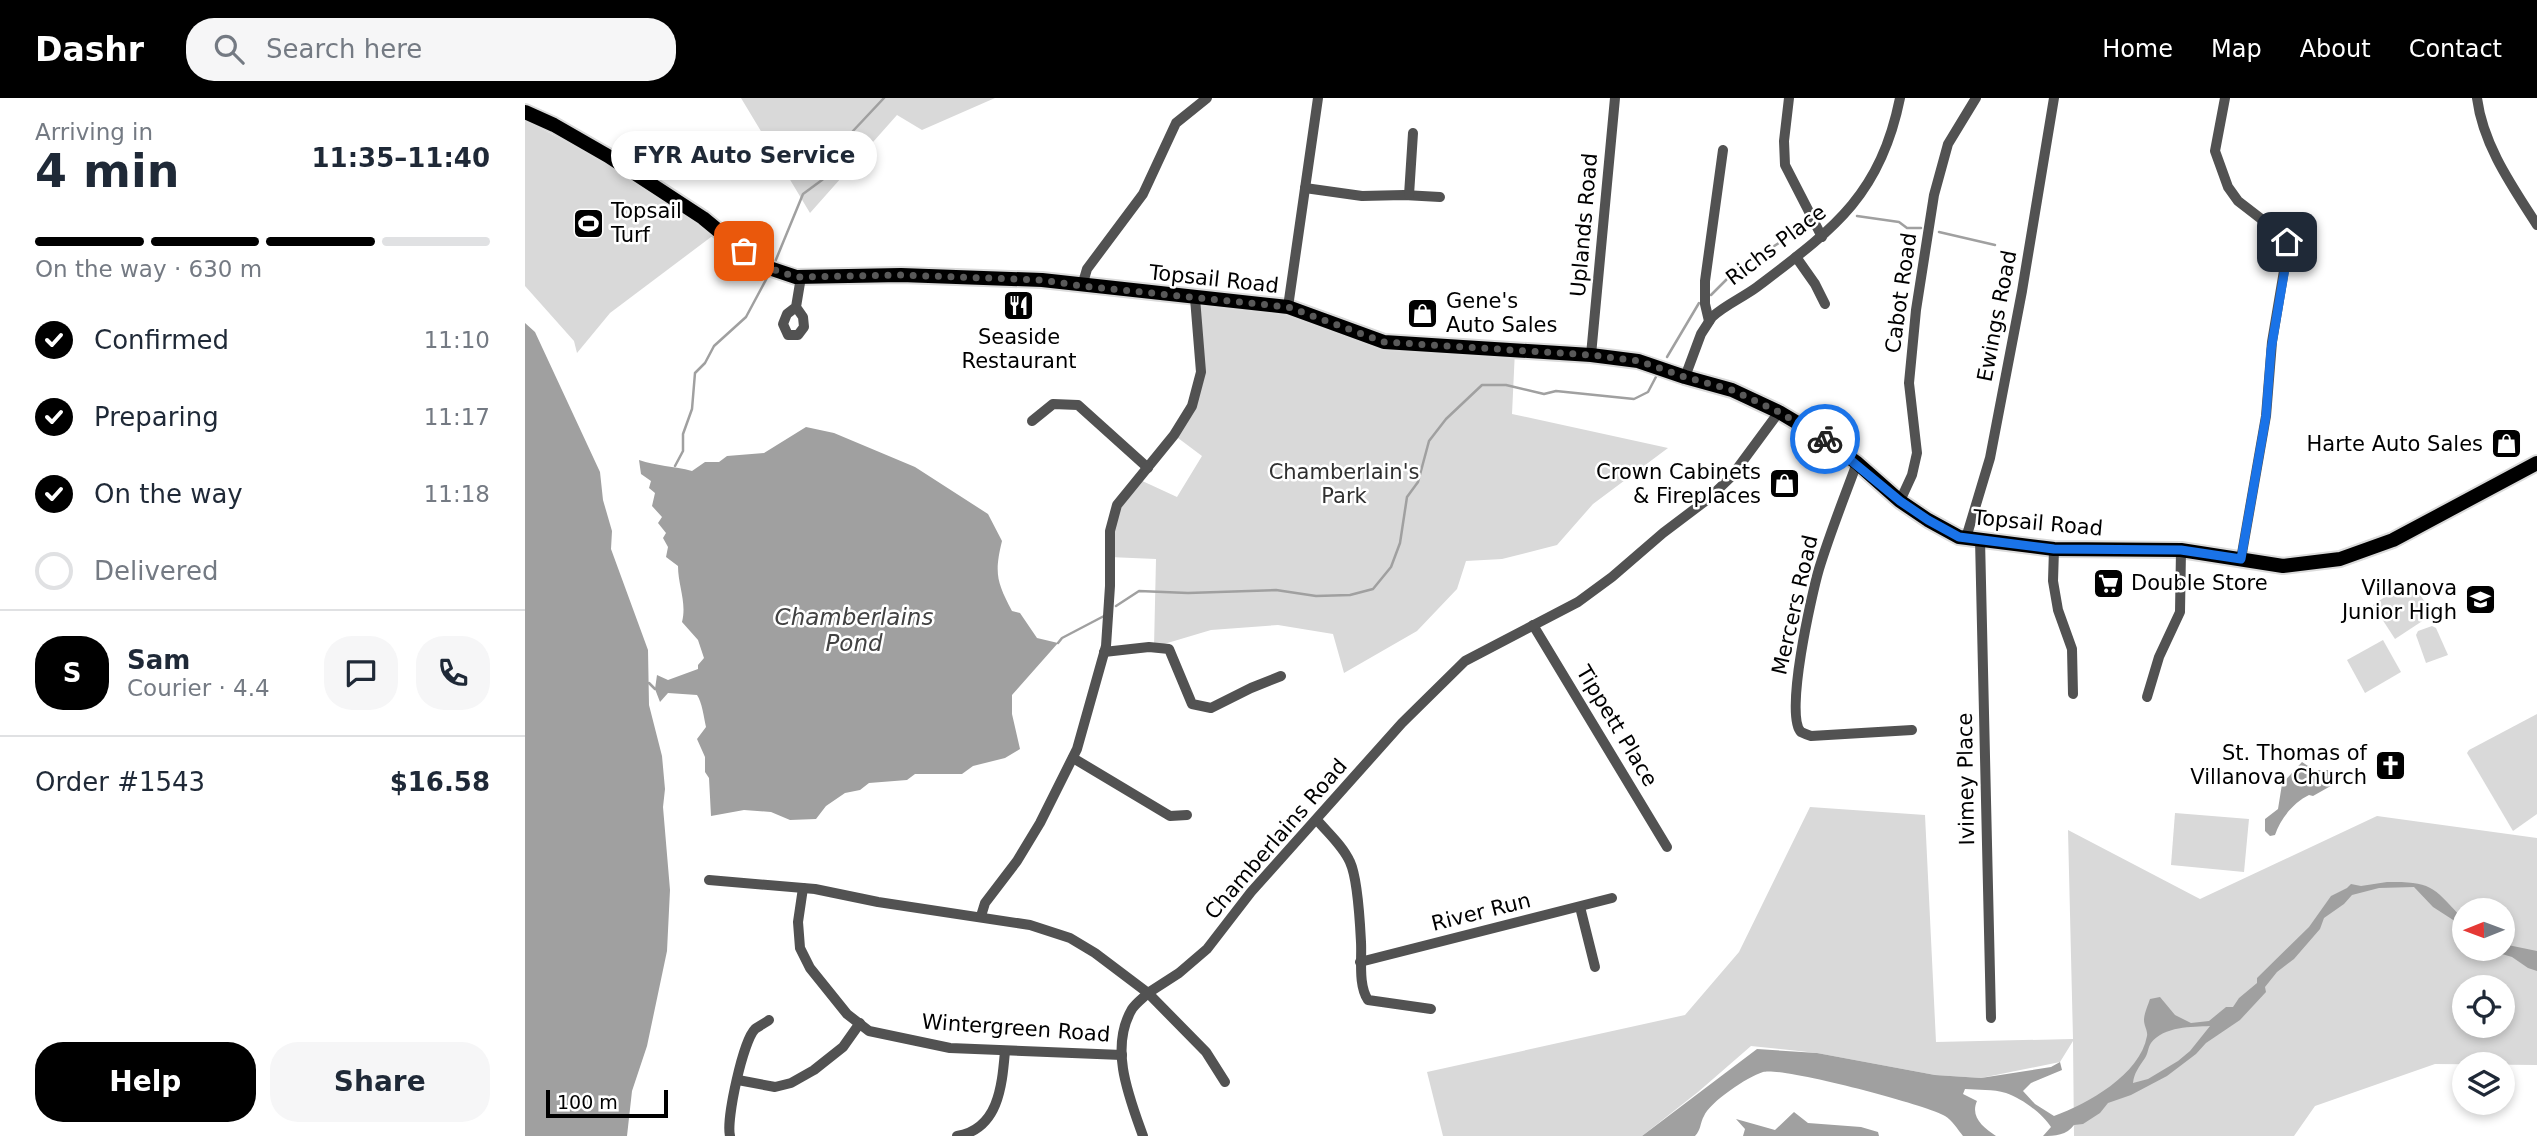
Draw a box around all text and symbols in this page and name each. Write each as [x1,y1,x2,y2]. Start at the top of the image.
search box [186,18,676,81]
text: Dashr [35,30,144,69]
icon: search [210,30,248,68]
text: Search here [266,34,422,64]
text: Home [2102,35,2173,63]
text: Map [2211,35,2262,63]
text: About [2300,35,2371,63]
text: Contact [2409,35,2502,63]
text: Arriving in [35,119,153,145]
callout: FYR Auto Service [611,132,877,181]
text: FYR Auto Service [633,142,855,168]
text: 11:35–11:40 [311,143,490,173]
text: 4 min [35,144,179,198]
street label: Uplands Road [1566,152,1602,298]
place label: Topsail Turf [610,199,682,247]
street label: Richs Place [1721,200,1831,290]
sports icon: Topsail Turf [571,206,605,240]
pin [2257,212,2317,272]
pin [714,221,774,281]
icon: home [2268,223,2306,261]
street label: Cabot Road [1881,231,1921,355]
icon: bag [725,232,763,270]
street label: Ewings Road [1973,248,2021,384]
text: On the way · 630 m [35,256,262,282]
street label: Topsail Road [1147,260,1280,298]
restaurant icon: Seaside Restaurant [1002,288,1036,322]
place label: Gene's Auto Sales [1446,289,1557,337]
shop icon: Gene's Auto Sales [1406,296,1440,330]
icon: check [35,321,73,359]
text: Confirmed [94,325,229,355]
place label: Seaside Restaurant [962,325,1076,373]
text: 11:10 [424,327,490,353]
icon: check [35,398,73,436]
text: Preparing [94,402,219,432]
text: 11:17 [424,404,490,430]
courier [1790,404,1860,474]
icon: bike [1806,420,1844,458]
shop icon: Harte Auto Sales [2489,427,2523,461]
place label: Harte Auto Sales [2307,432,2483,456]
park label: Chamberlain's Park [1269,460,1419,508]
place label: Crown Cabinets & Fireplaces [1596,460,1761,508]
shop icon: Crown Cabinets & Fireplaces [1767,467,1801,501]
icon: check [35,475,73,513]
text: On the way [94,479,243,509]
text: 11:18 [424,481,490,507]
street label: Topsail Road [1971,505,2104,541]
street label: Mercers Road [1767,533,1823,677]
text: Delivered [94,556,218,586]
supermarket icon: Double Store [2091,566,2125,600]
place label: Double Store [2131,571,2268,595]
place label: Villanova Junior High [2340,576,2457,624]
school or university icon: Villanova Junior High [2463,583,2497,617]
water label: Chamberlains Pond [775,604,933,656]
button: chat [324,636,398,710]
button: phone [416,636,490,710]
text: Sam [127,645,190,675]
text: S [63,658,81,688]
street label: Tippett Place [1571,660,1662,791]
text: Courier · 4.4 [127,675,270,701]
street label: Ivimey Place [1953,712,1979,846]
place label: St. Thomas of Villanova Church [2190,741,2368,789]
church icon: St. Thomas of Villanova Church [2373,748,2407,782]
street label: Chamberlains Road [1200,754,1352,924]
text: Order #1543 [35,767,205,797]
text: $16.58 [390,767,490,797]
street label: River Run [1429,888,1533,936]
north arrow [2452,898,2515,961]
map controls [2452,898,2515,1115]
button: locate [2452,975,2515,1038]
street label: Wintergreen Road [921,1009,1111,1047]
button: Help [35,1042,256,1122]
button: Share [270,1042,490,1122]
button: layers [2452,1052,2515,1115]
scale bar [546,1087,669,1119]
text: 100 m [557,1091,618,1113]

